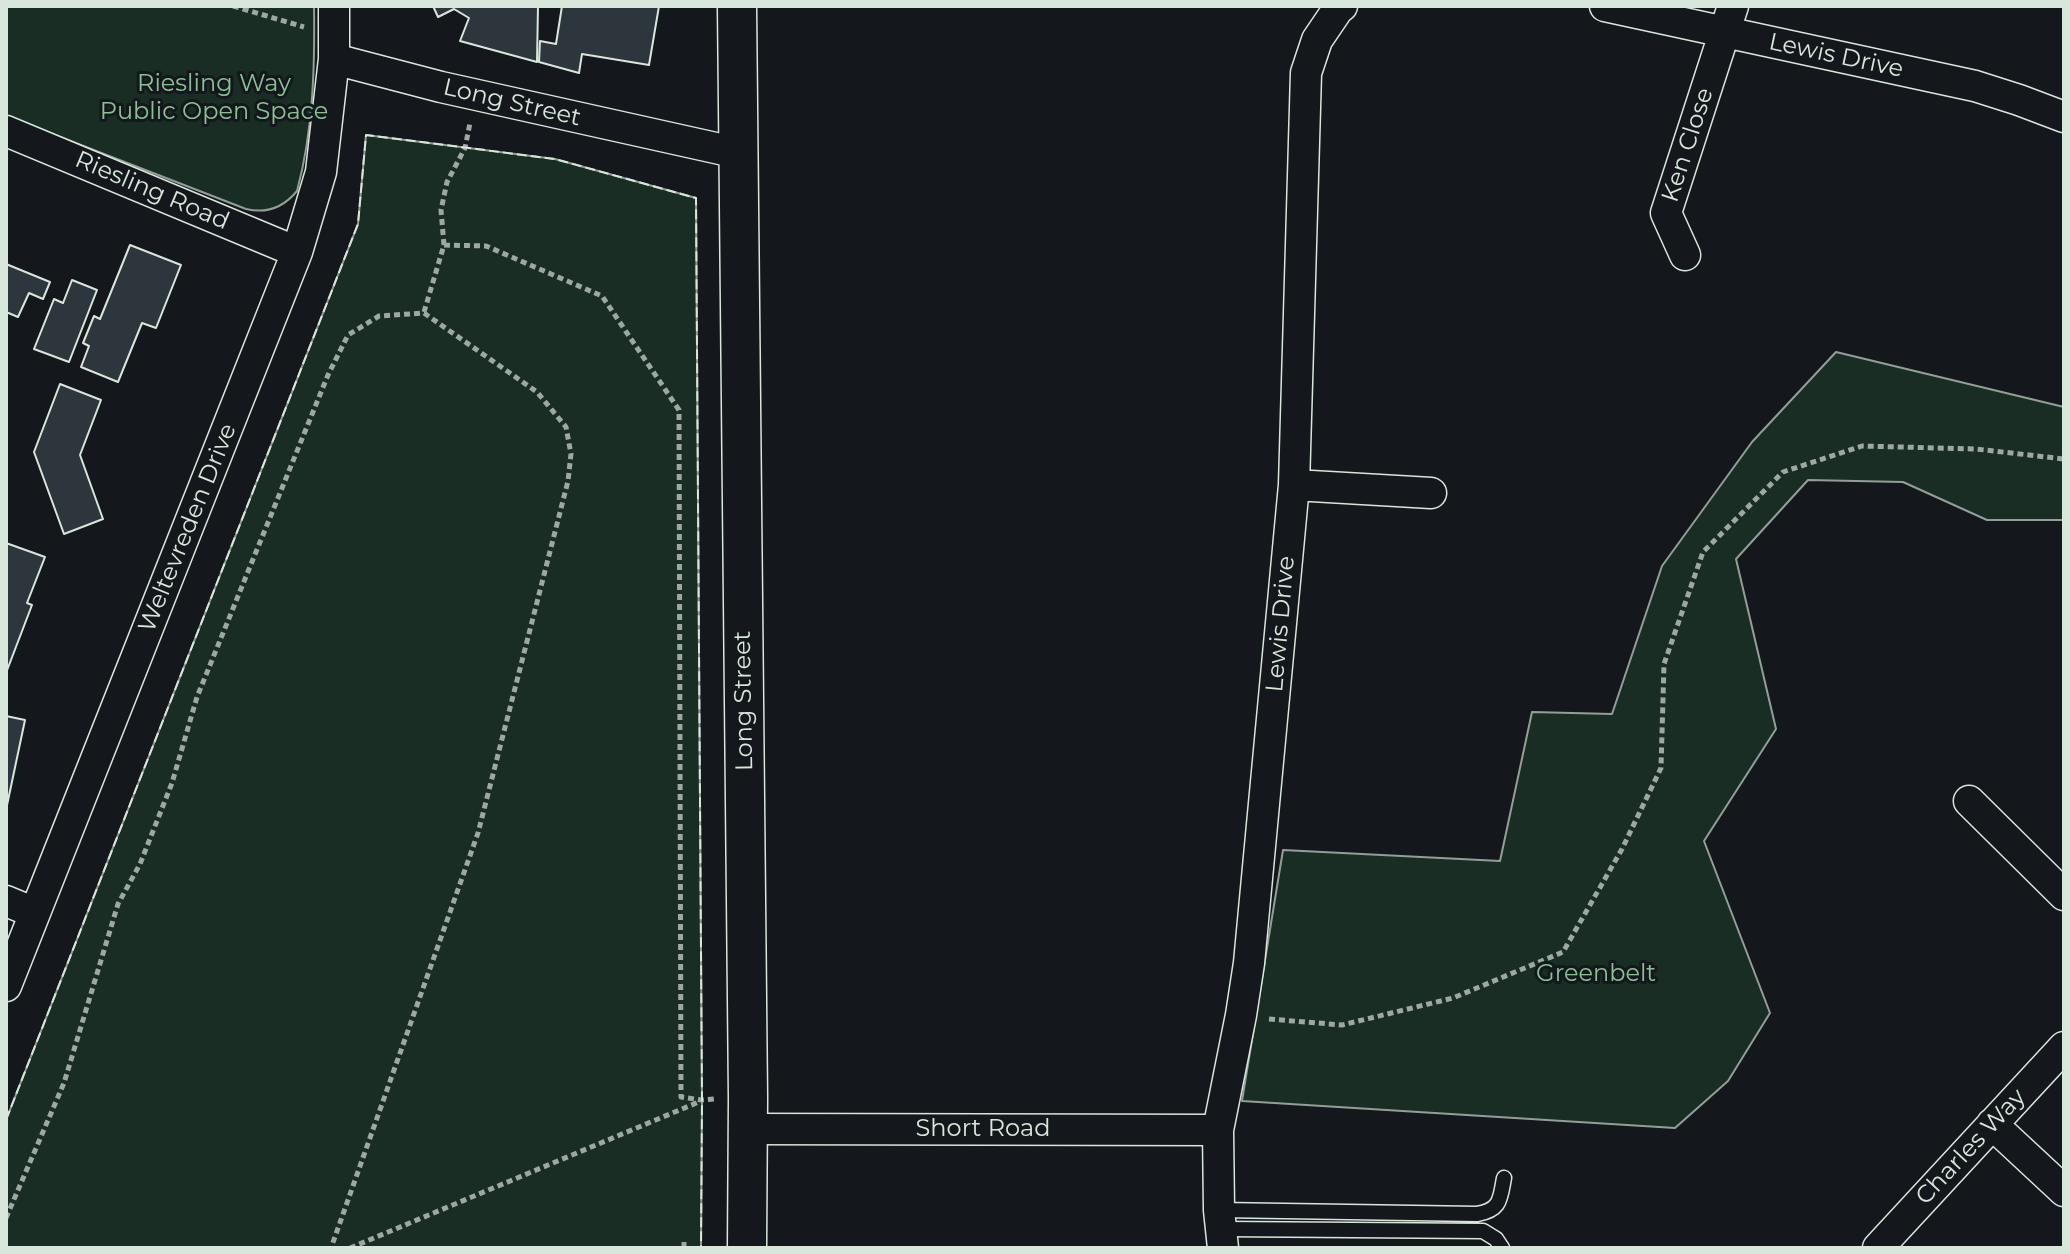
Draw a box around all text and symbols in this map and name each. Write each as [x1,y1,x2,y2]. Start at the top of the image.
street label: Lewis Drive [1766,28,1906,84]
park label: Riesling Way Public Open Space [100,70,328,126]
street label: Long Street [440,73,584,133]
street label: Ken Close [1656,84,1720,206]
street label: Riesling Road [71,146,233,236]
street label: Weltevreden Drive [133,419,243,637]
street label: Lewis Drive [1261,555,1301,693]
street label: Long Street [728,631,760,771]
park label: Greenbelt [1536,960,1656,988]
street label: Charles Way [1910,1083,2032,1211]
street label: Short Road [916,1115,1050,1143]

